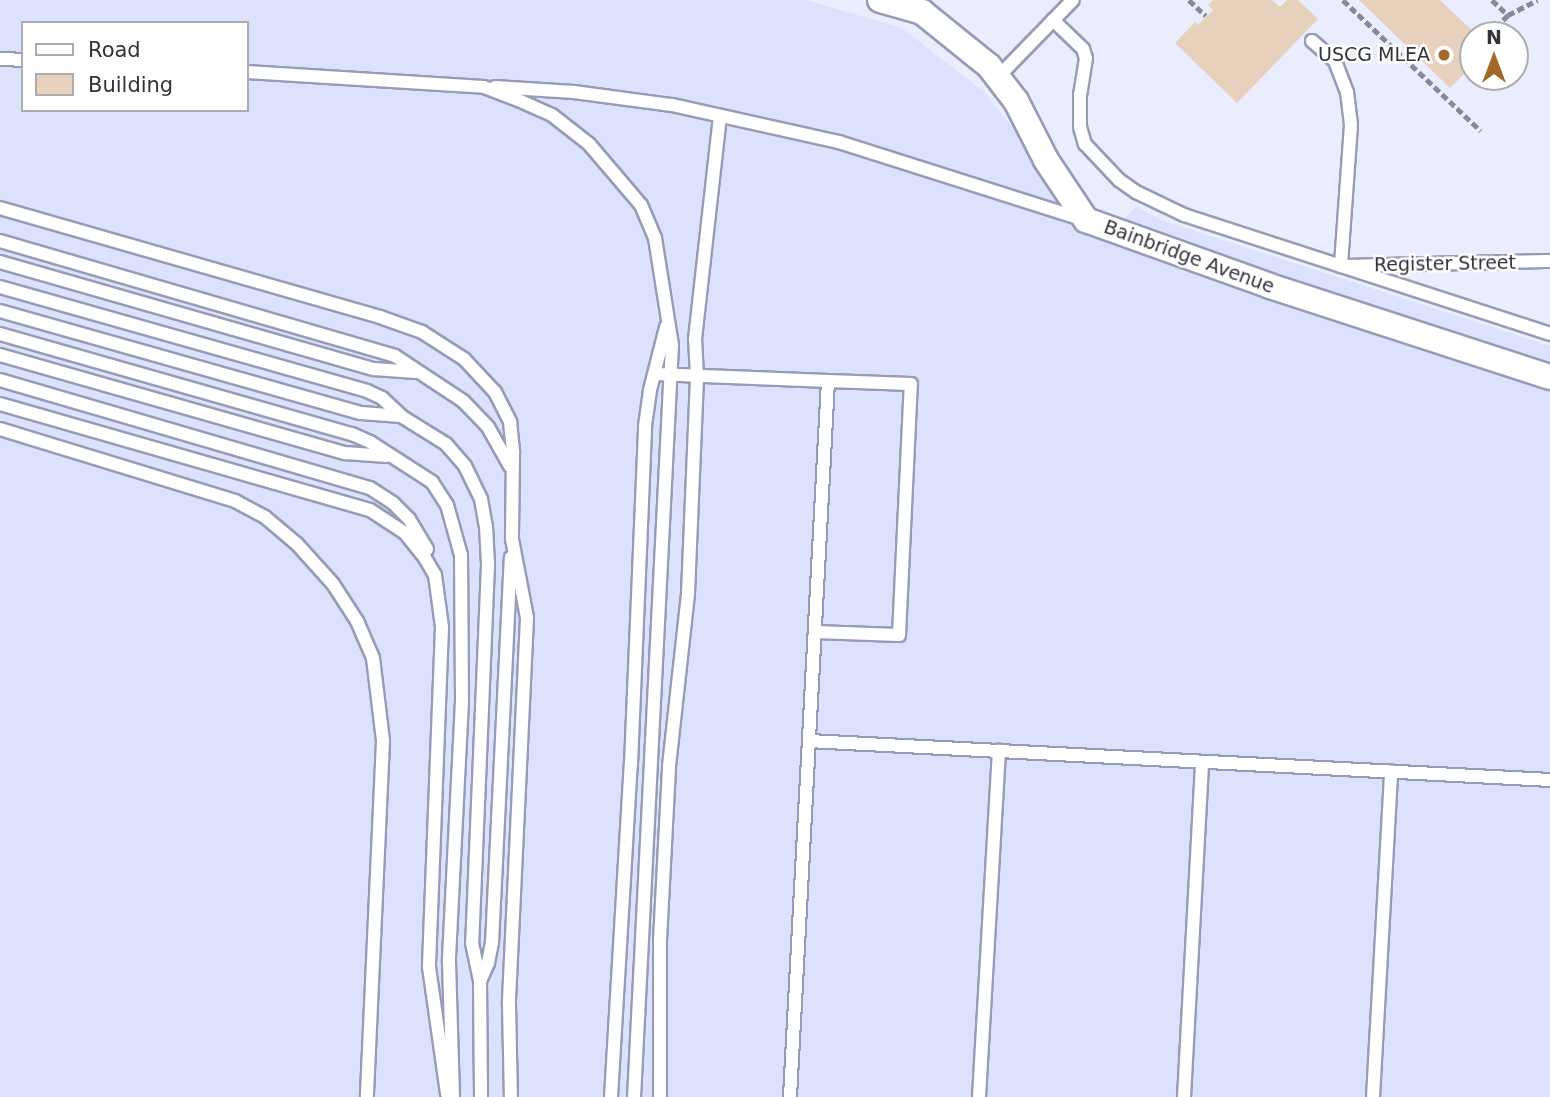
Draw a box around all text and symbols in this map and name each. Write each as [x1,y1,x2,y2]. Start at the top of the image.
legend [21,21,248,112]
north arrow [1459,21,1529,91]
text: N [1486,26,1502,48]
text: Road [88,38,141,62]
place label: USCG MLEA [1318,44,1430,66]
marker: USCG MLEA [1436,47,1452,63]
text: Building [88,73,173,97]
street label: Bainbridge Avenue [1101,216,1277,298]
street label: Register Street [1374,251,1516,277]

